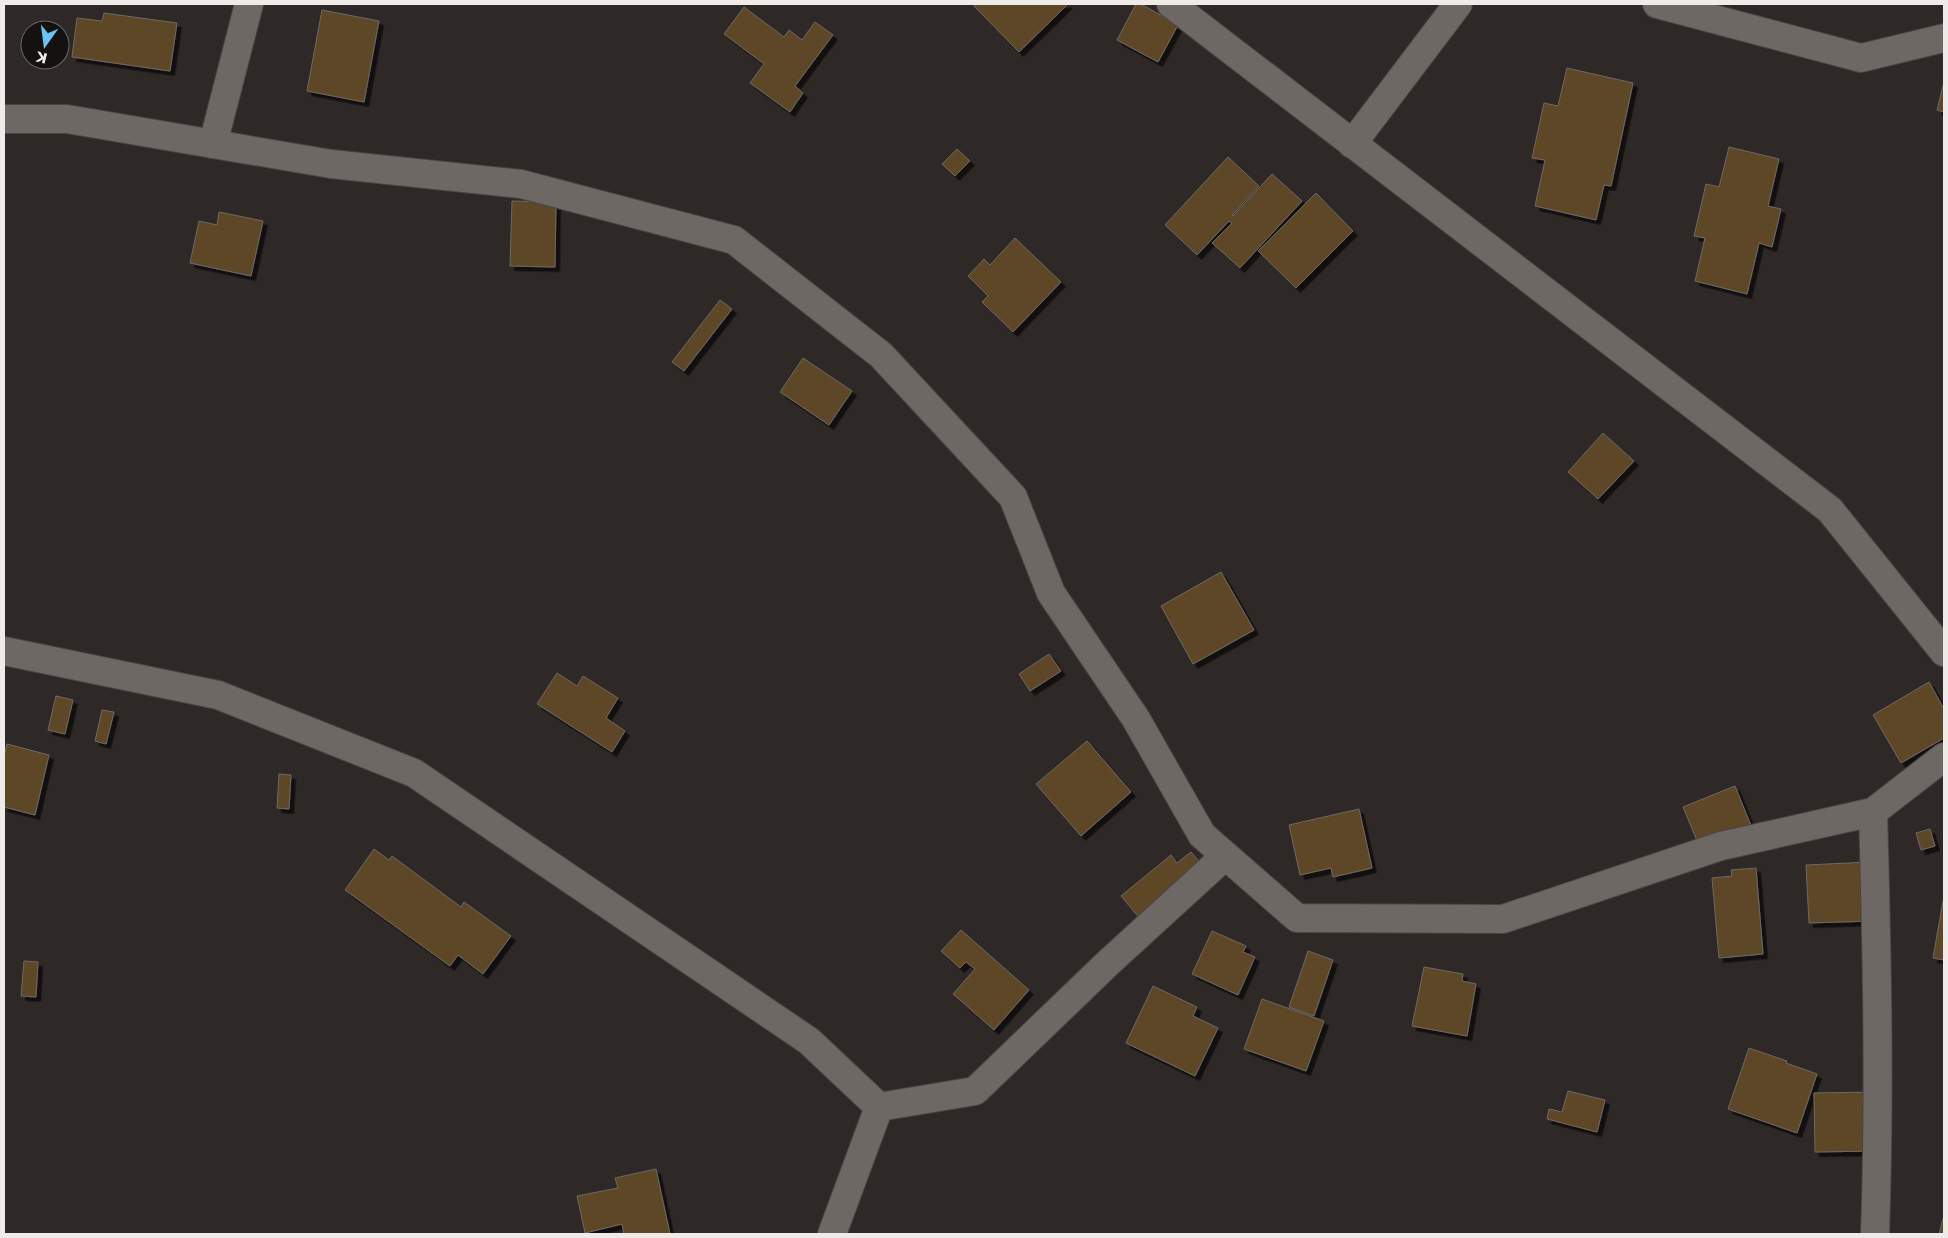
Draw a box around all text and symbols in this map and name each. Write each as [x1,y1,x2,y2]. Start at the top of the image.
north arrow [20,20,70,70]
text: K [34,48,49,67]

